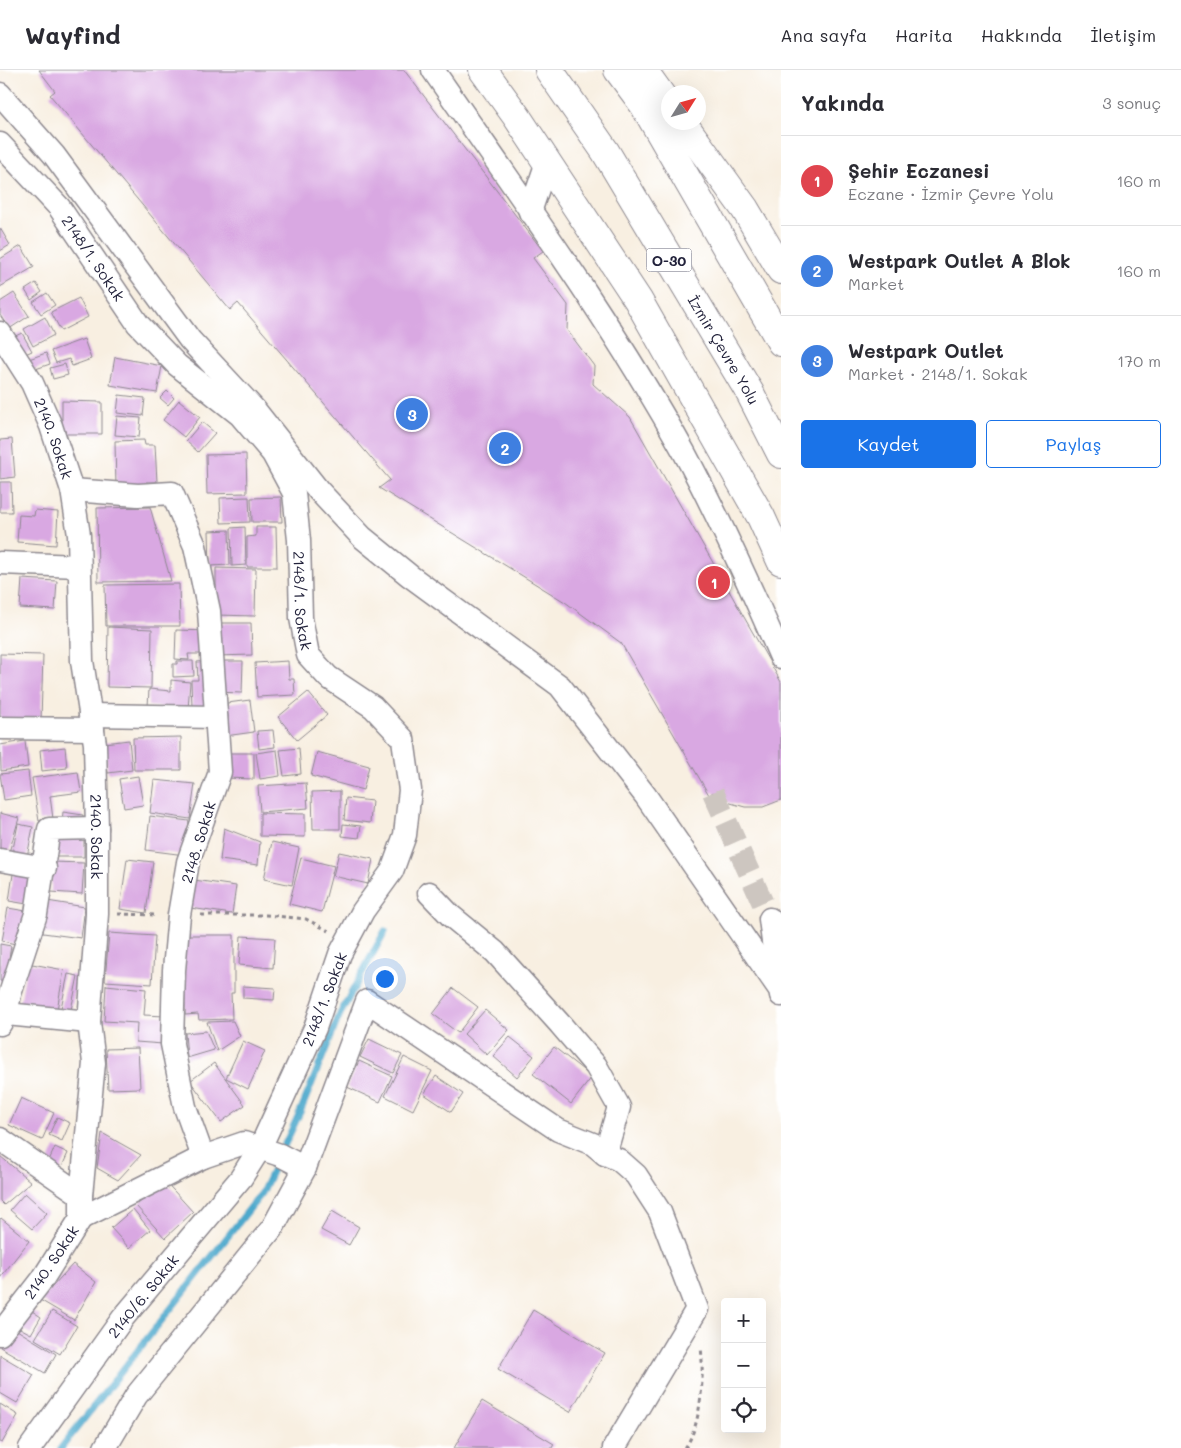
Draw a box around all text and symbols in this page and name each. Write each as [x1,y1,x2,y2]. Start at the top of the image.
text: Wayfind [25,19,121,50]
text: Ana sayfa [780,23,867,47]
text: Harita [895,23,953,47]
text: Hakkında [981,23,1062,47]
text: İletişim [1090,23,1156,47]
north arrow [661,85,706,130]
text: Yakında [801,89,885,116]
text: 3 sonuç [1102,92,1161,113]
text: Şehir Eczanesi [848,158,990,183]
text: 1 [813,170,821,191]
text: 160 m [1116,170,1161,191]
text: Eczane · İzmir Çevre Yolu [848,183,1054,204]
street label: 2148/1. Sokak [57,211,130,305]
road number: O-30 [646,248,692,272]
text: Westpark Outlet A Blok [848,248,1070,273]
text: 2 [813,260,821,281]
text: 160 m [1116,260,1161,281]
text: Market [848,273,904,294]
street label: İzmir Çevre Yolu [684,291,764,408]
text: Westpark Outlet [848,338,1004,363]
text: 3 [812,350,822,371]
text: 170 m [1117,350,1161,371]
text: Market · 2148/1. Sokak [848,363,1027,384]
street label: 2140. Sokak [30,395,78,482]
pin: 3 [396,395,428,433]
button: Kaydet [801,420,976,468]
button: Paylaş [986,420,1161,468]
pin: 2 [489,429,521,467]
street label: 2148/1. Sokak [289,551,317,652]
pin: 1 [698,563,730,601]
street label: 2140. Sokak [86,794,107,879]
street label: 2148. Sokak [176,798,220,885]
street label: 2148/1. Sokak [297,949,351,1049]
your location [372,966,398,992]
street label: 2140. Sokak [19,1221,83,1303]
street label: 2140/6. Sokak [103,1250,183,1342]
map controls [721,1298,766,1433]
button: + [721,1298,766,1343]
button: − [721,1343,766,1388]
button: locate [721,1388,766,1433]

